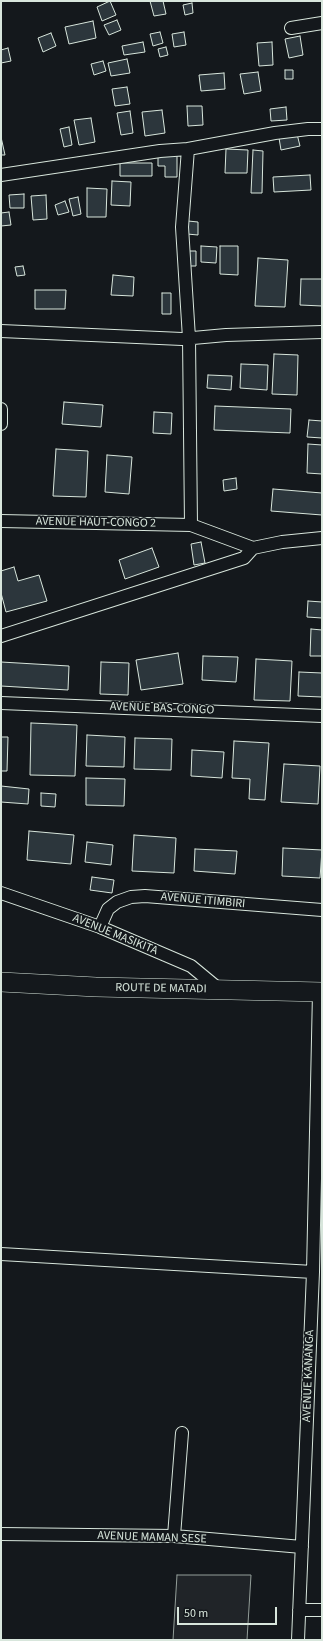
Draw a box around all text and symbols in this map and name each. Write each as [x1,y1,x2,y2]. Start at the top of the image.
street label: AVENUE HAUT-CONGO 2 [36,515,156,531]
street label: AVENUE BAS-CONGO [109,700,215,718]
street label: AVENUE ITIMBIRI [160,890,246,912]
street label: AVENUE MASIKITA [70,911,160,959]
street label: ROUTE DE MATADI [115,981,207,997]
street label: AVENUE KANANGA [300,1330,318,1422]
street label: AVENUE MAMAN SESE [97,1529,207,1547]
scale bar [179,1599,279,1625]
text: 50 m [184,1605,208,1622]

